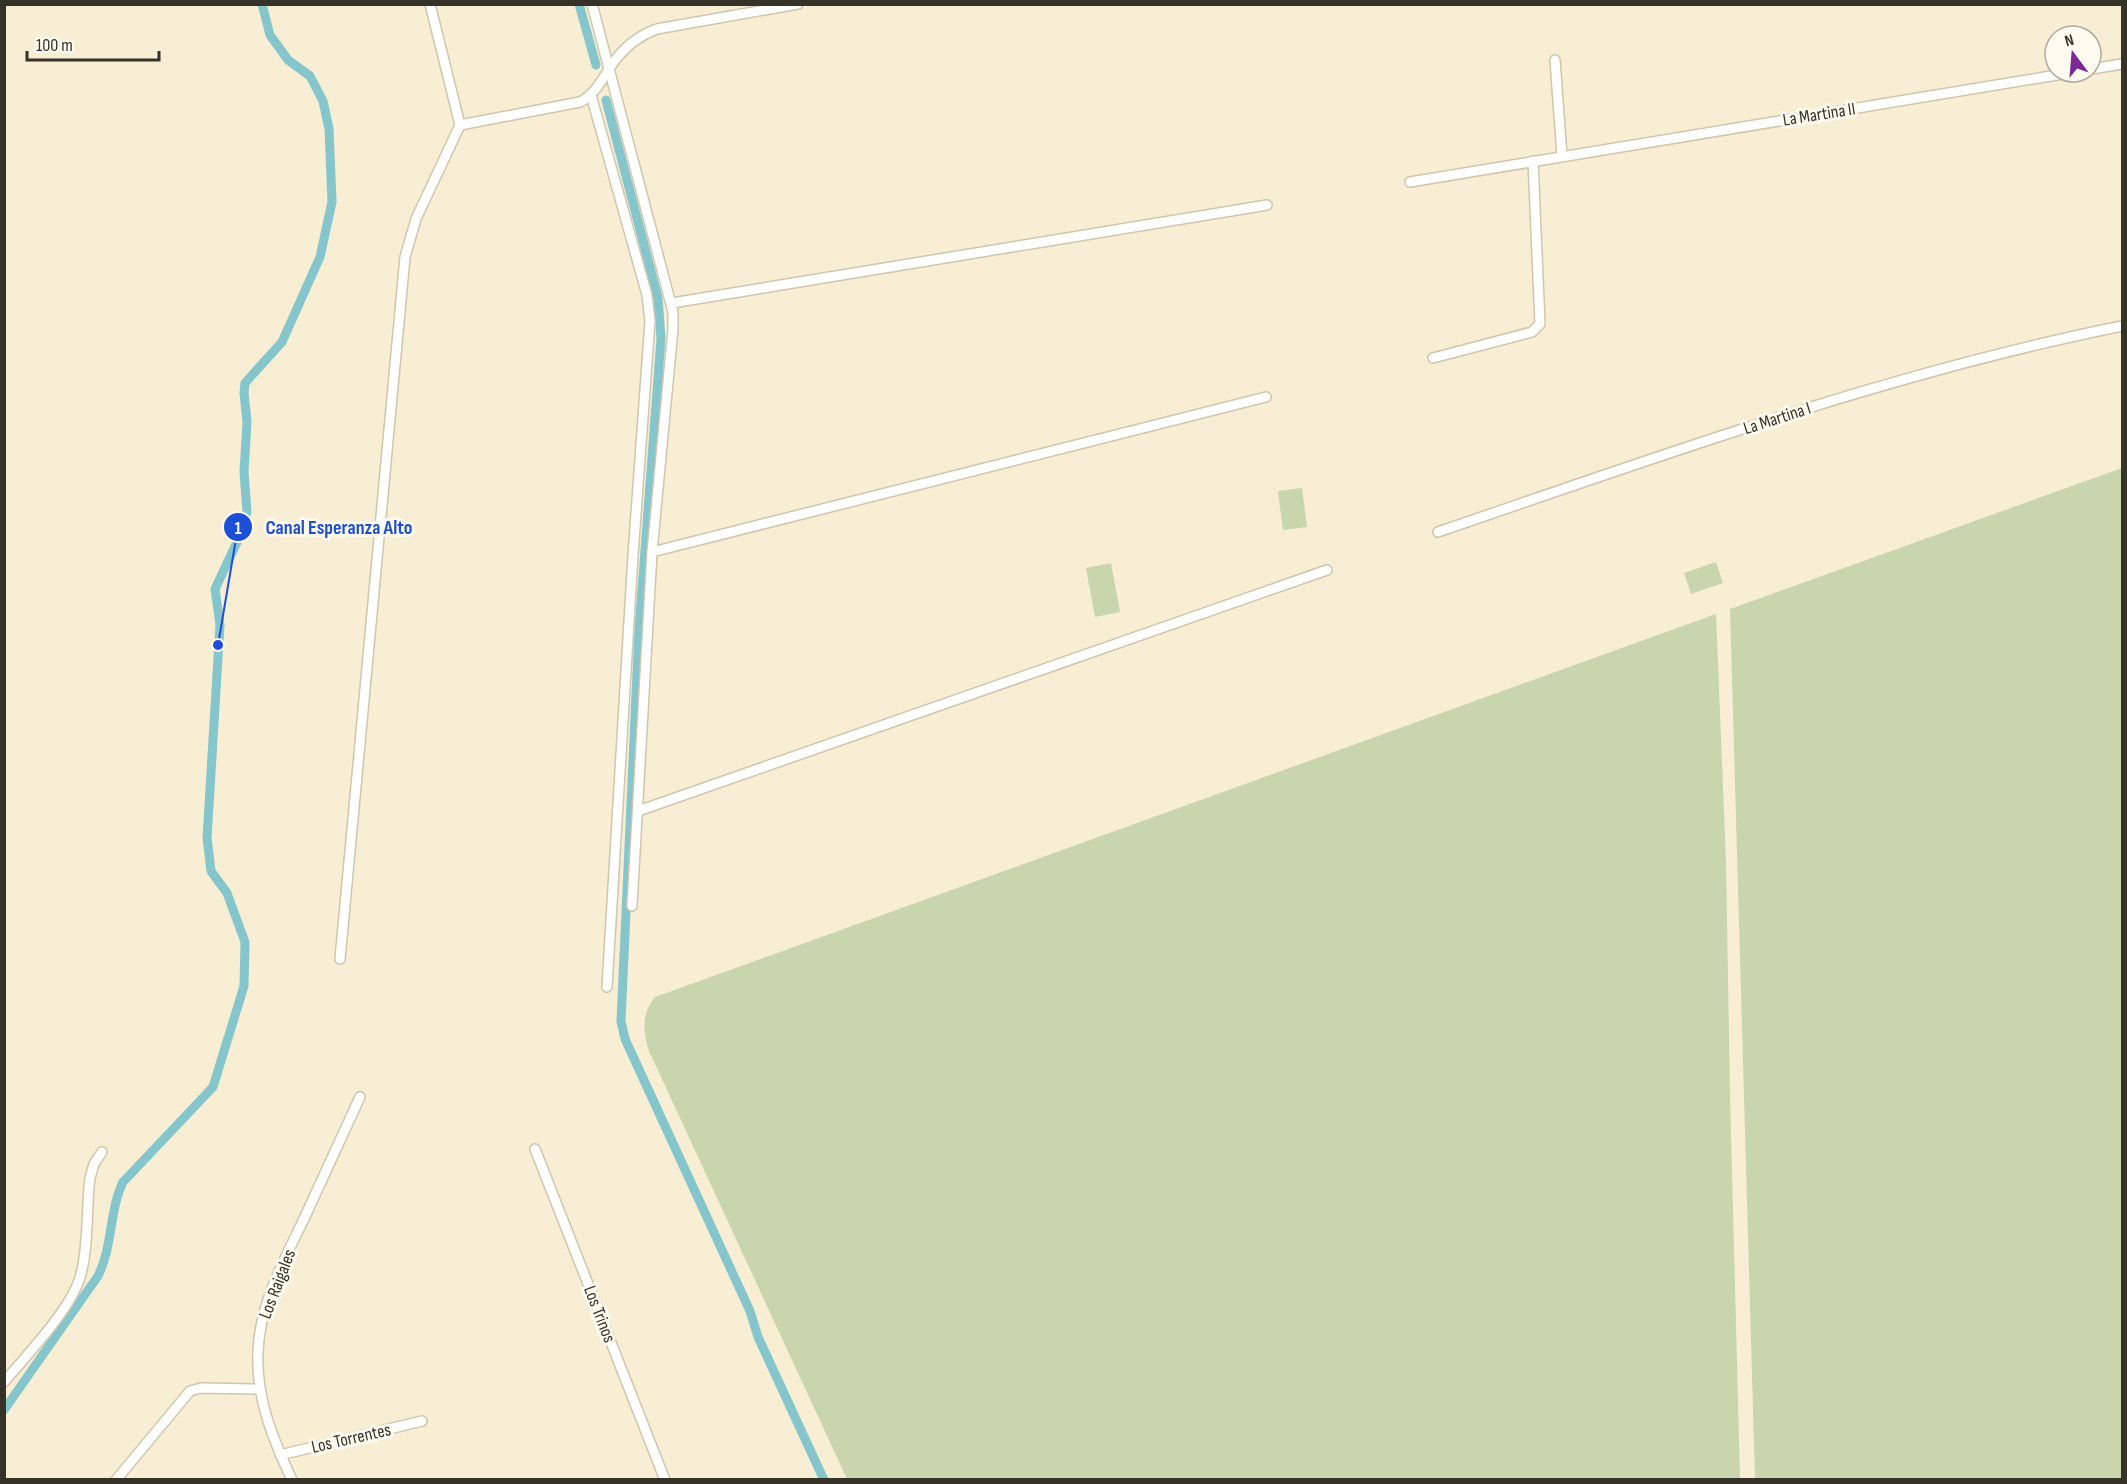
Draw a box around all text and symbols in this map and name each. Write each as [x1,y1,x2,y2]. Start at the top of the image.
scale bar [27,24,159,62]
north arrow [2043,24,2103,84]
text: N [2063,31,2076,51]
text: 100 m [36,35,73,56]
street label: La Martina II [1781,98,1857,131]
street label: La Martina I [1741,398,1813,439]
callout: Canal Esperanza Alto [223,508,424,546]
text: Canal Esperanza Alto [265,516,413,540]
text: 1 [234,518,242,539]
street label: Los Raigales [255,1247,300,1322]
street label: Los Trinos [579,1283,620,1346]
street label: Los Torrentes [309,1419,393,1458]

